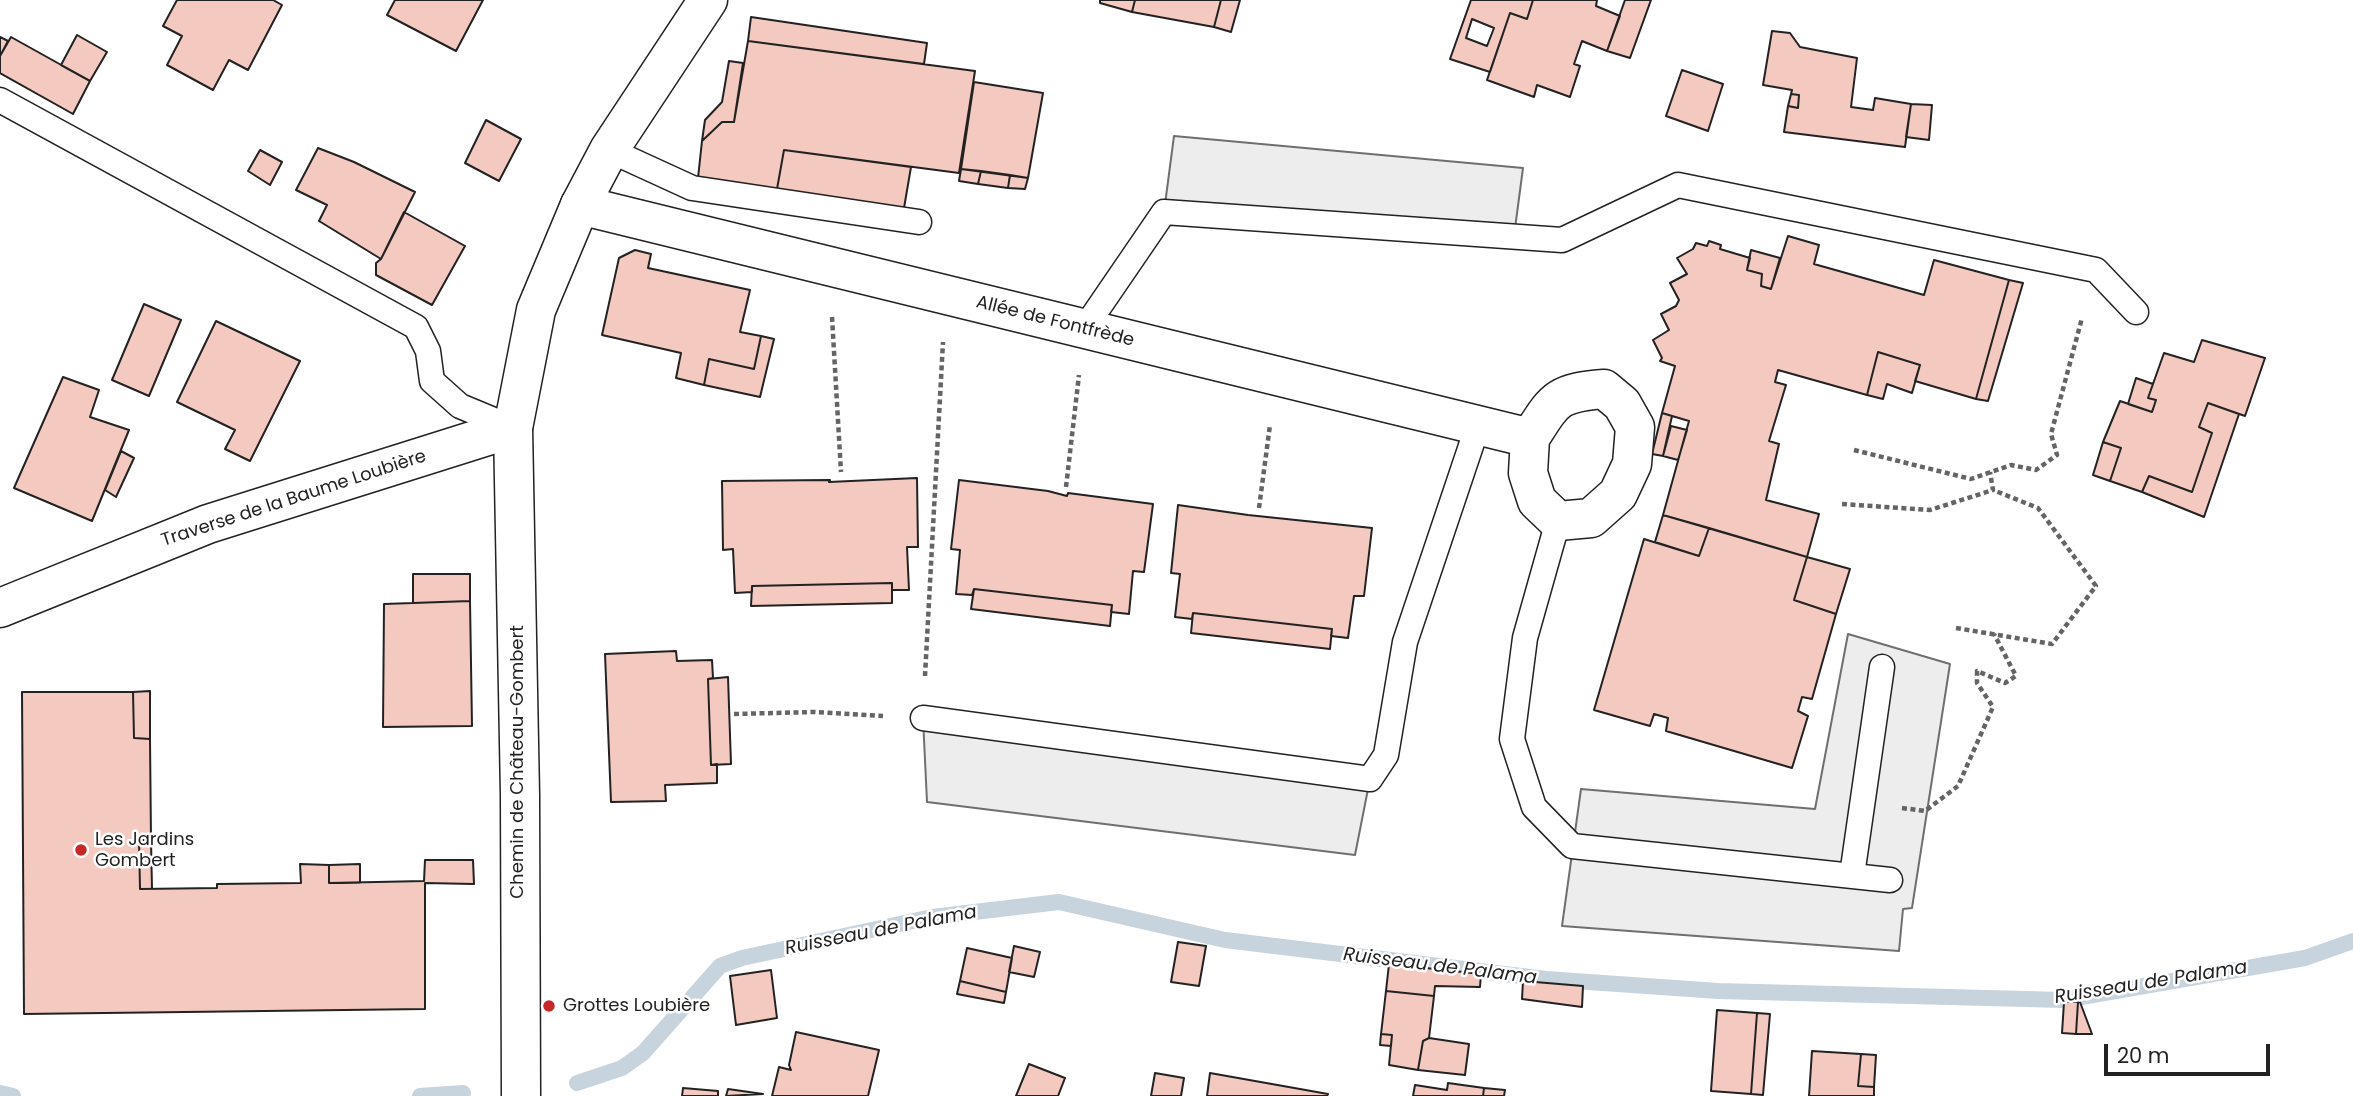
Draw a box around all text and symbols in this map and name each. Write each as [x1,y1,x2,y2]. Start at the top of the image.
street label: Allée de Fontfrède [974,292,1136,352]
street label: Traverse de la Baume Loubière [159,446,429,552]
street label: Chemin de Château-Gombert [507,625,529,899]
place label: Les Jardins Gombert [95,829,194,872]
marker: Les Jardins Gombert [73,842,89,858]
water label: Ruisseau de Palama [783,901,979,961]
water label: Ruisseau de Palama [1342,944,1538,990]
water label: Ruisseau de Palama [2053,957,2249,1009]
place label: Grottes Loubière [563,995,710,1017]
marker: Grottes Loubière [541,998,557,1014]
scale bar [2108,1030,2274,1074]
text: 20 m [2117,1041,2170,1070]

